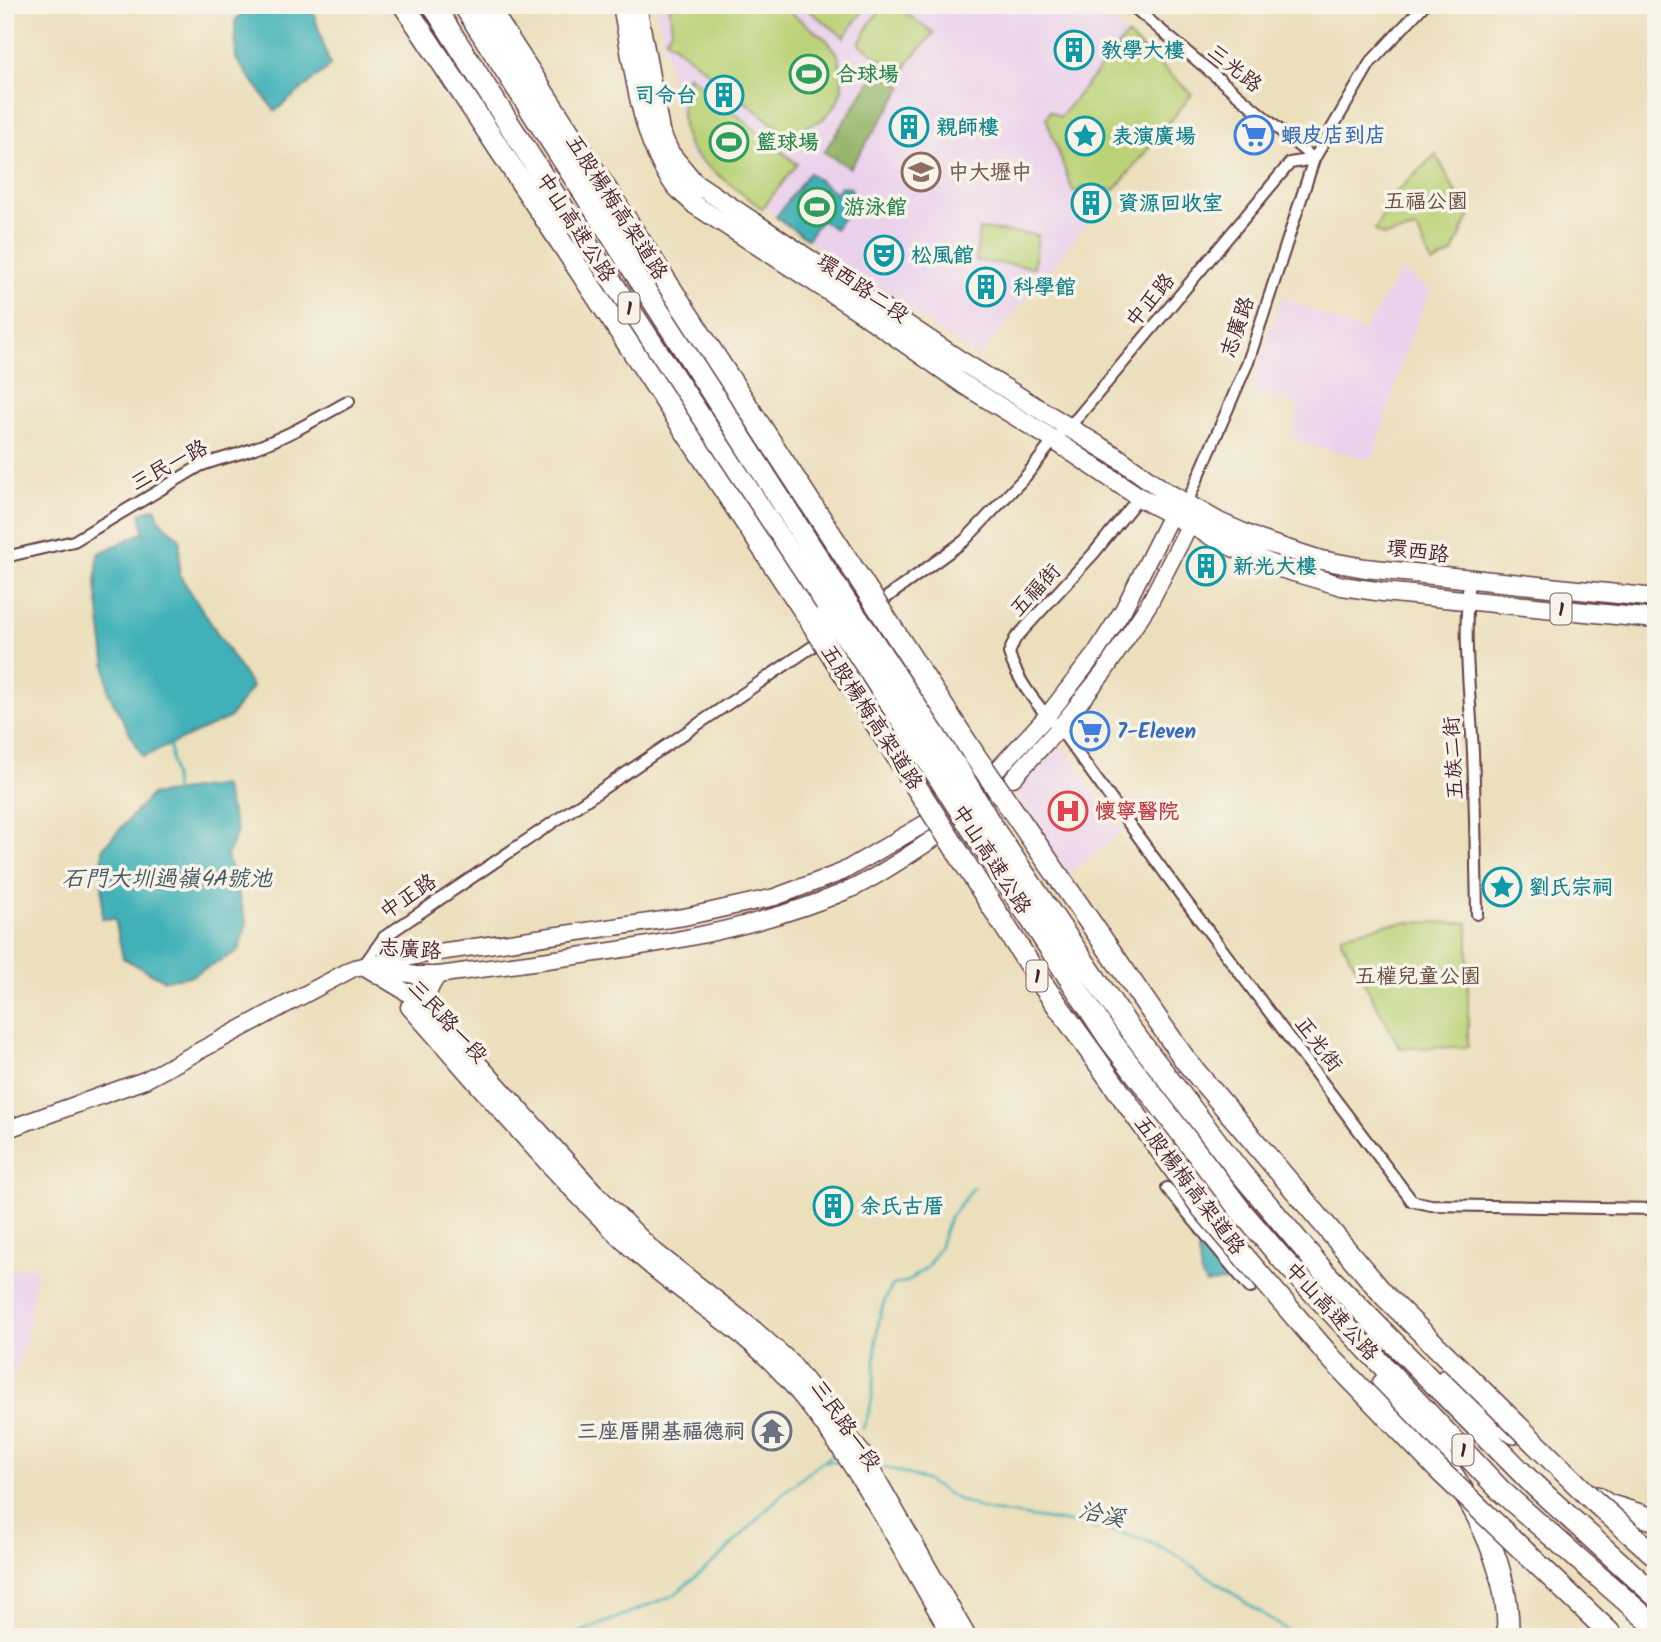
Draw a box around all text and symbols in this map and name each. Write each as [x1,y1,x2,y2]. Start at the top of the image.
building icon: 教學大樓 [1053,29,1095,71]
place label: 教學大樓 [1101,35,1185,68]
street label: 三光路 [1199,37,1269,102]
sports icon: 合球場 [788,53,830,95]
place label: 合球場 [836,59,899,92]
building icon: 司令台 [703,74,745,116]
place label: 司令台 [634,80,697,113]
building icon: 親師樓 [888,106,930,148]
place label: 親師樓 [936,112,999,145]
supermarket icon: 蝦皮店到店 [1233,114,1275,156]
place icon: 表演廣場 [1064,115,1106,157]
place label: 蝦皮店到店 [1281,120,1386,153]
sports icon: 籃球場 [708,121,750,163]
place label: 表演廣場 [1112,121,1196,154]
place label: 籃球場 [756,127,819,160]
street label: 五股楊梅高架道路 [556,128,675,287]
school or university icon: 中大壢中 [900,151,942,193]
place label: 中大壢中 [948,157,1032,190]
street label: 中山高速公路 [527,166,623,290]
building icon: 資源回收室 [1070,182,1112,224]
sports icon: 游泳館 [796,186,838,228]
park label: 五福公園 [1384,186,1468,219]
place label: 資源回收室 [1118,188,1223,221]
place label: 游泳館 [844,192,907,225]
theatre icon: 松風館 [863,234,905,276]
place label: 松風館 [911,240,974,273]
street label: 環西路二段 [809,246,915,332]
building icon: 科學館 [965,266,1007,308]
street label: 中正路 [1118,266,1184,336]
place label: 科學館 [1013,272,1076,305]
road number: 1 [618,292,640,324]
street label: 志廣路 [1213,292,1264,363]
street label: 三民一路 [125,432,215,501]
street label: 環西路 [1385,532,1451,573]
building icon: 新光大樓 [1185,545,1227,587]
place label: 新光大樓 [1233,551,1317,584]
street label: 五福街 [1003,557,1070,625]
road number: 1 [1550,594,1572,624]
street label: 五股楊梅高架道路 [811,638,930,797]
supermarket icon: 7-Eleven [1069,710,1111,752]
street label: 五族二街 [1436,715,1473,801]
place label: 7-Eleven [1117,716,1196,749]
hospital icon: 懷寧醫院 [1047,790,1089,832]
place label: 懷寧醫院 [1095,796,1179,829]
street label: 中山高速公路 [943,798,1039,922]
water label: 石門大圳過嶺4A號池 [62,862,273,898]
street label: 中正路 [373,866,444,929]
place icon: 劉氏宗祠 [1481,866,1523,908]
place label: 劉氏宗祠 [1529,872,1613,905]
street label: 志廣路 [377,932,442,969]
road number: 1 [1026,960,1048,992]
park label: 五權兒童公園 [1355,961,1481,994]
street label: 三民路一段 [399,972,495,1072]
street label: 正光街 [1286,1010,1350,1080]
street label: 五股楊梅高架道路 [1125,1109,1253,1263]
building icon: 余氏古厝 [812,1185,854,1227]
place label: 余氏古厝 [860,1191,944,1224]
street label: 中山高速公路 [1276,1255,1386,1369]
street label: 三民路一段 [801,1373,888,1478]
temple icon: 三座厝開基福德祠 [751,1410,793,1452]
place label: 三座厝開基福德祠 [577,1416,745,1449]
road number: 1 [1452,1434,1474,1466]
water label: 洽溪 [1075,1494,1130,1539]

